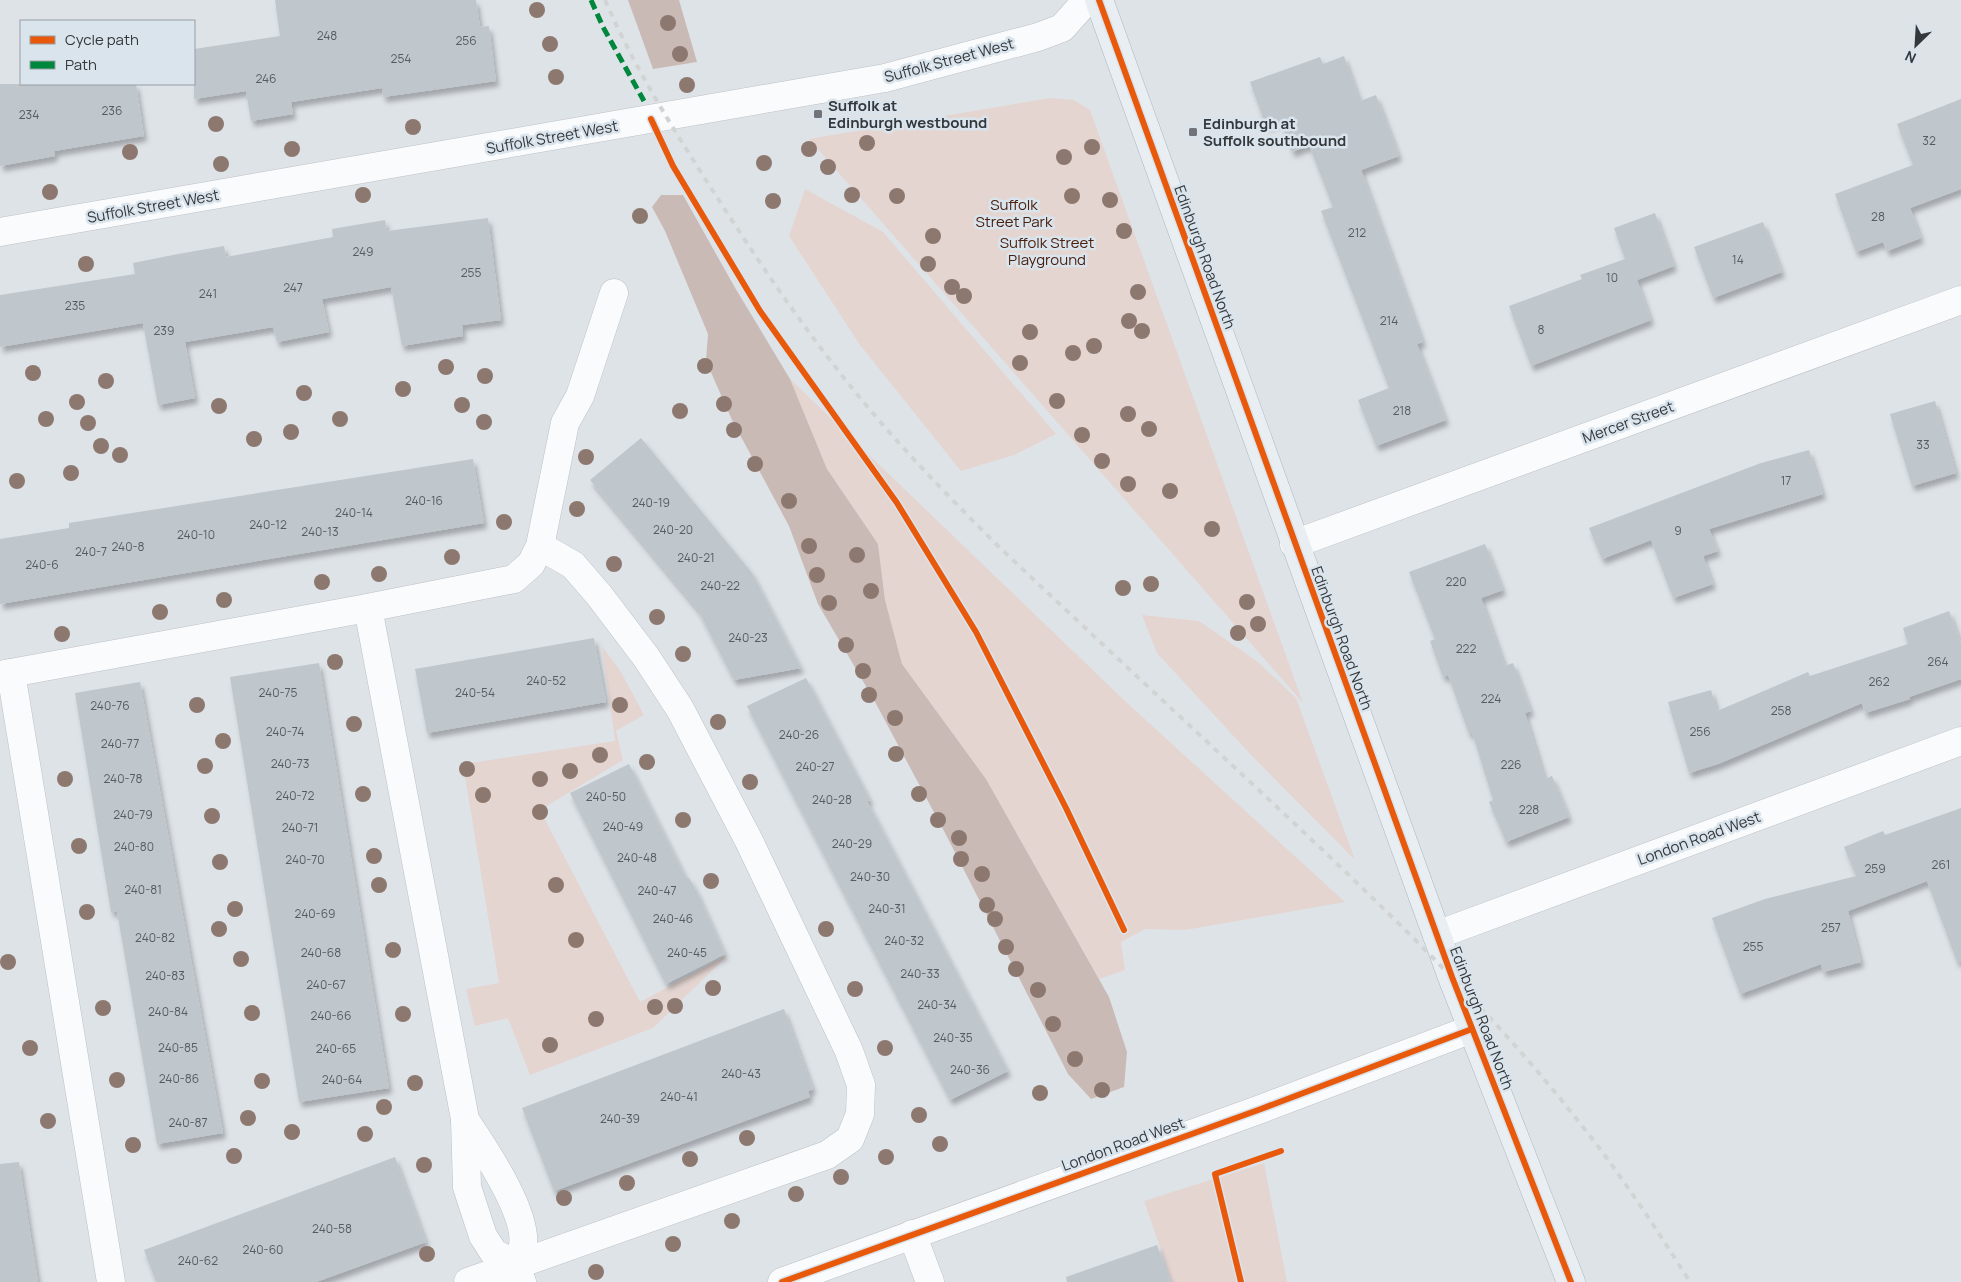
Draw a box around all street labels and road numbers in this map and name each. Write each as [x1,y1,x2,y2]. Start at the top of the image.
street label: Suffolk Street West [882,33,1016,87]
street label: Suffolk Street West [484,115,620,159]
street label: Edinburgh Road North [1169,182,1241,332]
street label: Suffolk Street West [85,184,221,228]
street label: Mercer Street [1579,396,1677,448]
street label: Edinburgh Road North [1306,563,1378,713]
street label: London Road West [1635,806,1763,870]
street label: Edinburgh Road North [1445,943,1519,1093]
street label: London Road West [1059,1112,1187,1176]

